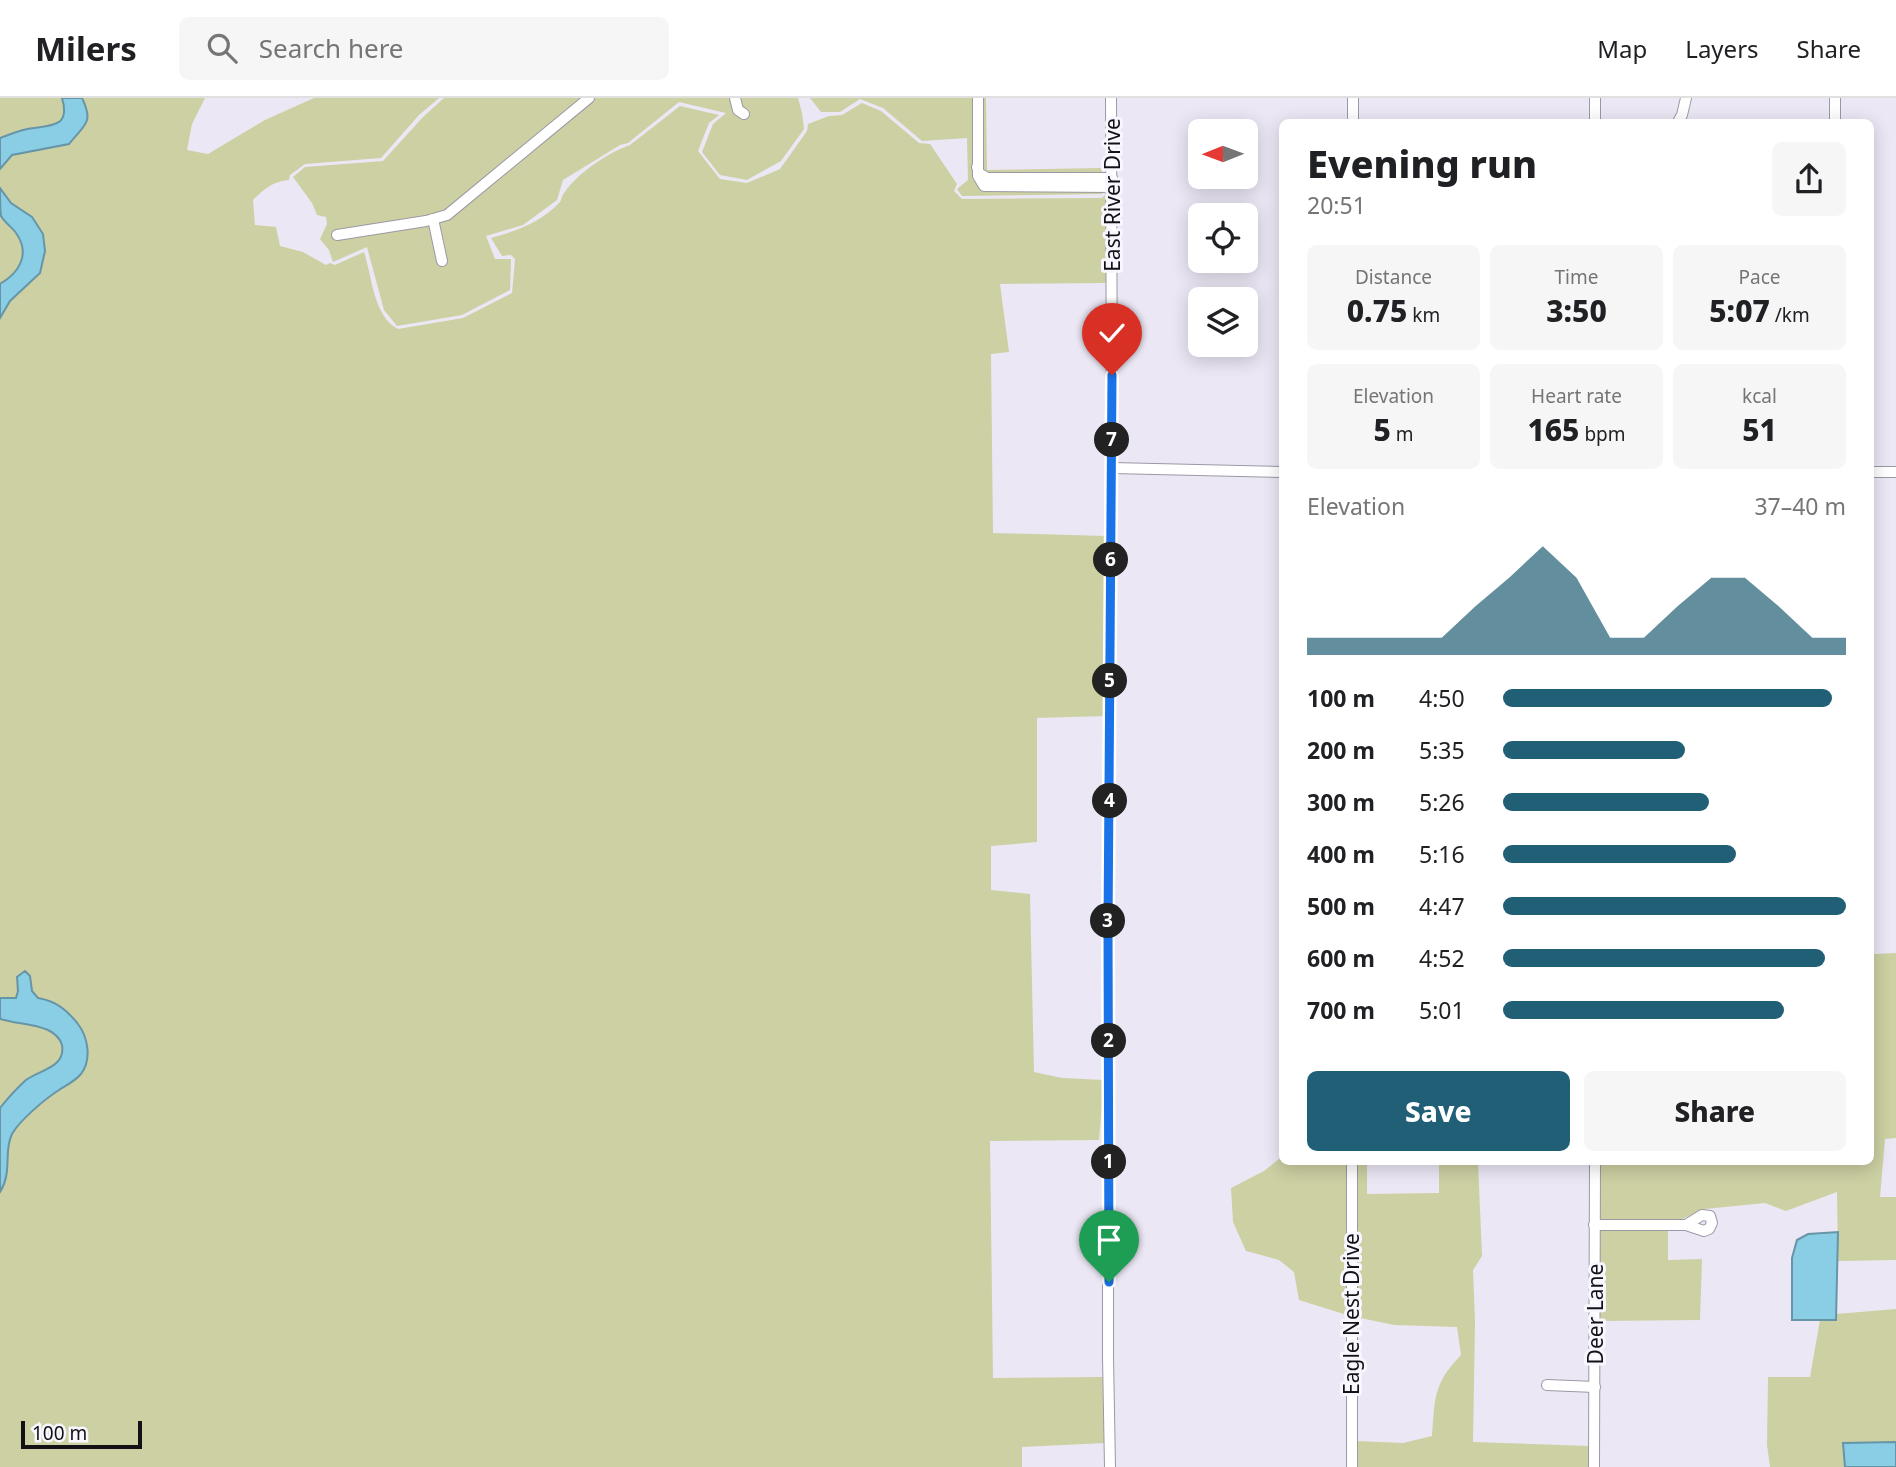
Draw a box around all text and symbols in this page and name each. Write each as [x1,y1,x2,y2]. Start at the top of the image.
search box [179,17,669,80]
text: Milers [35,26,137,71]
icon: search [203,29,241,67]
text: Search here [259,30,404,66]
text: Map [1597,32,1647,65]
text: Layers [1685,32,1759,65]
text: Share [1797,32,1861,65]
street label: East River Drive [1098,118,1126,272]
north arrow [1188,119,1258,189]
map controls [1188,119,1258,357]
text: Evening run [1307,137,1537,189]
button: share [1772,142,1846,216]
text: 20:51 [1307,189,1366,221]
button: locate [1188,203,1258,273]
text: Distance [1355,264,1432,290]
text: Time [1555,264,1598,290]
text: Pace [1739,264,1781,290]
button: layers [1188,287,1258,357]
text: 0.75 [1347,290,1407,331]
text: 3:50 [1546,290,1607,331]
text: 5:07 [1709,290,1770,331]
text: km [1407,302,1440,328]
text: /km [1770,302,1810,328]
pin [1082,303,1142,375]
icon: check [1093,314,1131,352]
text: Elevation [1353,383,1434,409]
text: Heart rate [1531,383,1622,409]
text: kcal [1742,383,1777,409]
text: 5 [1373,409,1391,450]
text: 165 [1527,409,1579,450]
text: 51 [1742,409,1777,450]
text: m [1391,421,1414,447]
text: bpm [1579,421,1626,447]
pin: 7 [1094,422,1130,458]
text: 7 [1106,426,1117,452]
text: Elevation [1307,490,1405,522]
text: 37–40 m [1754,490,1846,522]
pin: 6 [1094,542,1128,578]
text: 6 [1105,546,1116,572]
pin: 5 [1092,664,1128,698]
text: 5 [1104,667,1115,693]
text: 100 m [1307,682,1375,714]
text: 4:50 [1419,682,1465,714]
text: 200 m [1307,734,1375,766]
text: 5:35 [1419,734,1465,766]
pin: 4 [1092,784,1128,818]
text: 300 m [1307,786,1375,818]
text: 5:26 [1419,786,1465,818]
text: 4 [1104,787,1115,813]
text: 400 m [1307,838,1375,870]
text: 5:16 [1419,838,1465,870]
text: 500 m [1307,890,1375,922]
text: 4:47 [1419,890,1465,922]
pin: 3 [1090,904,1126,938]
text: 3 [1102,907,1113,933]
text: 600 m [1307,942,1375,974]
text: 4:52 [1419,942,1465,974]
text: 700 m [1307,994,1375,1026]
text: 5:01 [1419,994,1465,1026]
pin: 2 [1092,1024,1126,1058]
text: 2 [1103,1027,1114,1053]
button: Save [1307,1071,1570,1151]
button: Share [1584,1071,1846,1151]
pin: 1 [1092,1144,1126,1180]
text: 1 [1103,1148,1114,1174]
pin [1079,1210,1139,1282]
icon: arrive [1090,1221,1128,1259]
street label: Eagle Nest Drive [1337,1233,1365,1395]
street label: Deer Lane [1581,1264,1609,1364]
scale bar [21,1418,142,1450]
text: 100 m [32,1420,87,1446]

